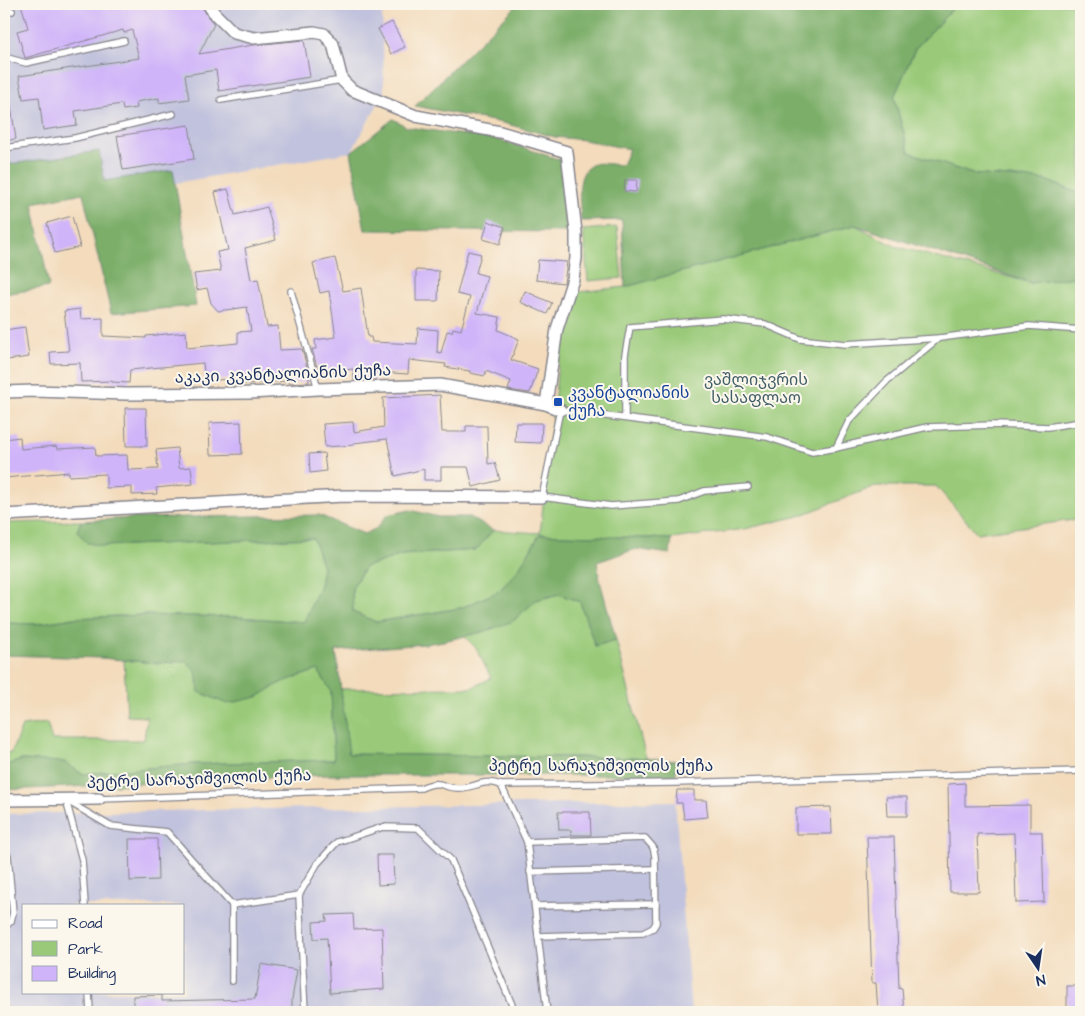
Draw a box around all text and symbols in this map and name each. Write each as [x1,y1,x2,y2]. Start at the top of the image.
street label: აკაკი კვანტალიანის ქუჩა [174,359,392,389]
park label: ვაშლიჯვრის სასაფლაო [704,369,808,409]
place label: კვანტალიანის ქუჩა [568,382,690,422]
marker: კვანტალიანის ქუჩა [552,396,564,408]
street label: პეტრე სარაჯიშვილის ქუჩა [489,755,713,777]
street label: პეტრე სარაჯიშვილის ქუჩა [86,764,312,794]
legend [22,904,185,994]
text: Road [68,913,103,934]
text: Park [68,939,103,960]
north arrow [1012,944,1062,994]
text: Building [68,963,116,985]
text: N [1034,969,1047,990]

